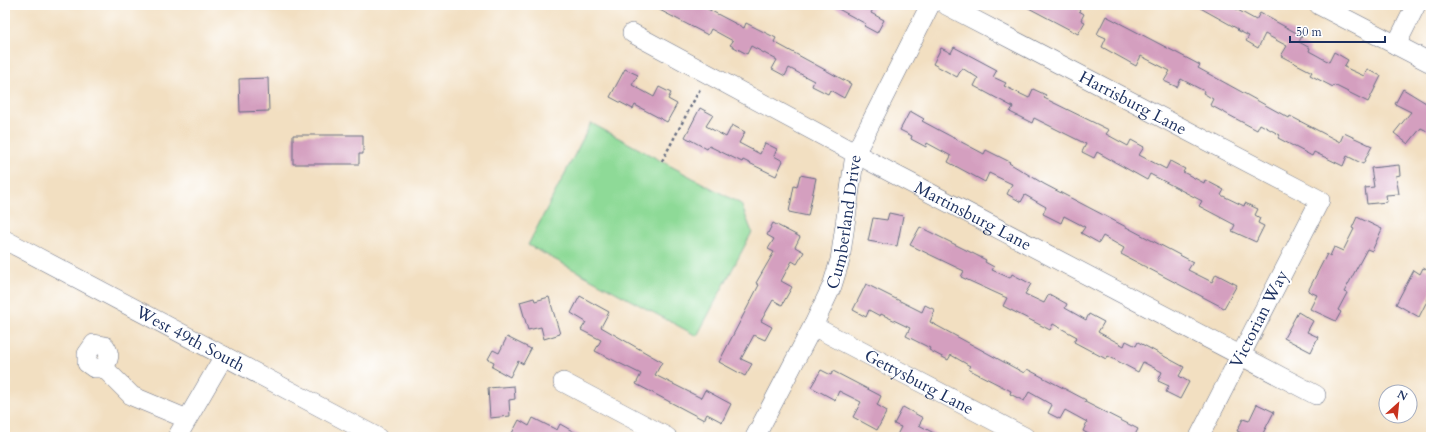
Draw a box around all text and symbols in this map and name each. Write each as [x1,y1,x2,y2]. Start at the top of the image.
scale bar [1290,18,1385,44]
text: 50 m [1296,24,1323,40]
street label: Harrisburg Lane [1075,65,1191,140]
street label: Cumberland Drive [820,153,866,292]
street label: Martinsburg Lane [911,176,1036,256]
street label: Victorian Way [1224,266,1294,372]
street label: West 49th South [131,299,250,377]
street label: Gettysburg Lane [861,344,978,420]
north arrow [1378,384,1418,424]
text: N [1395,387,1410,405]

